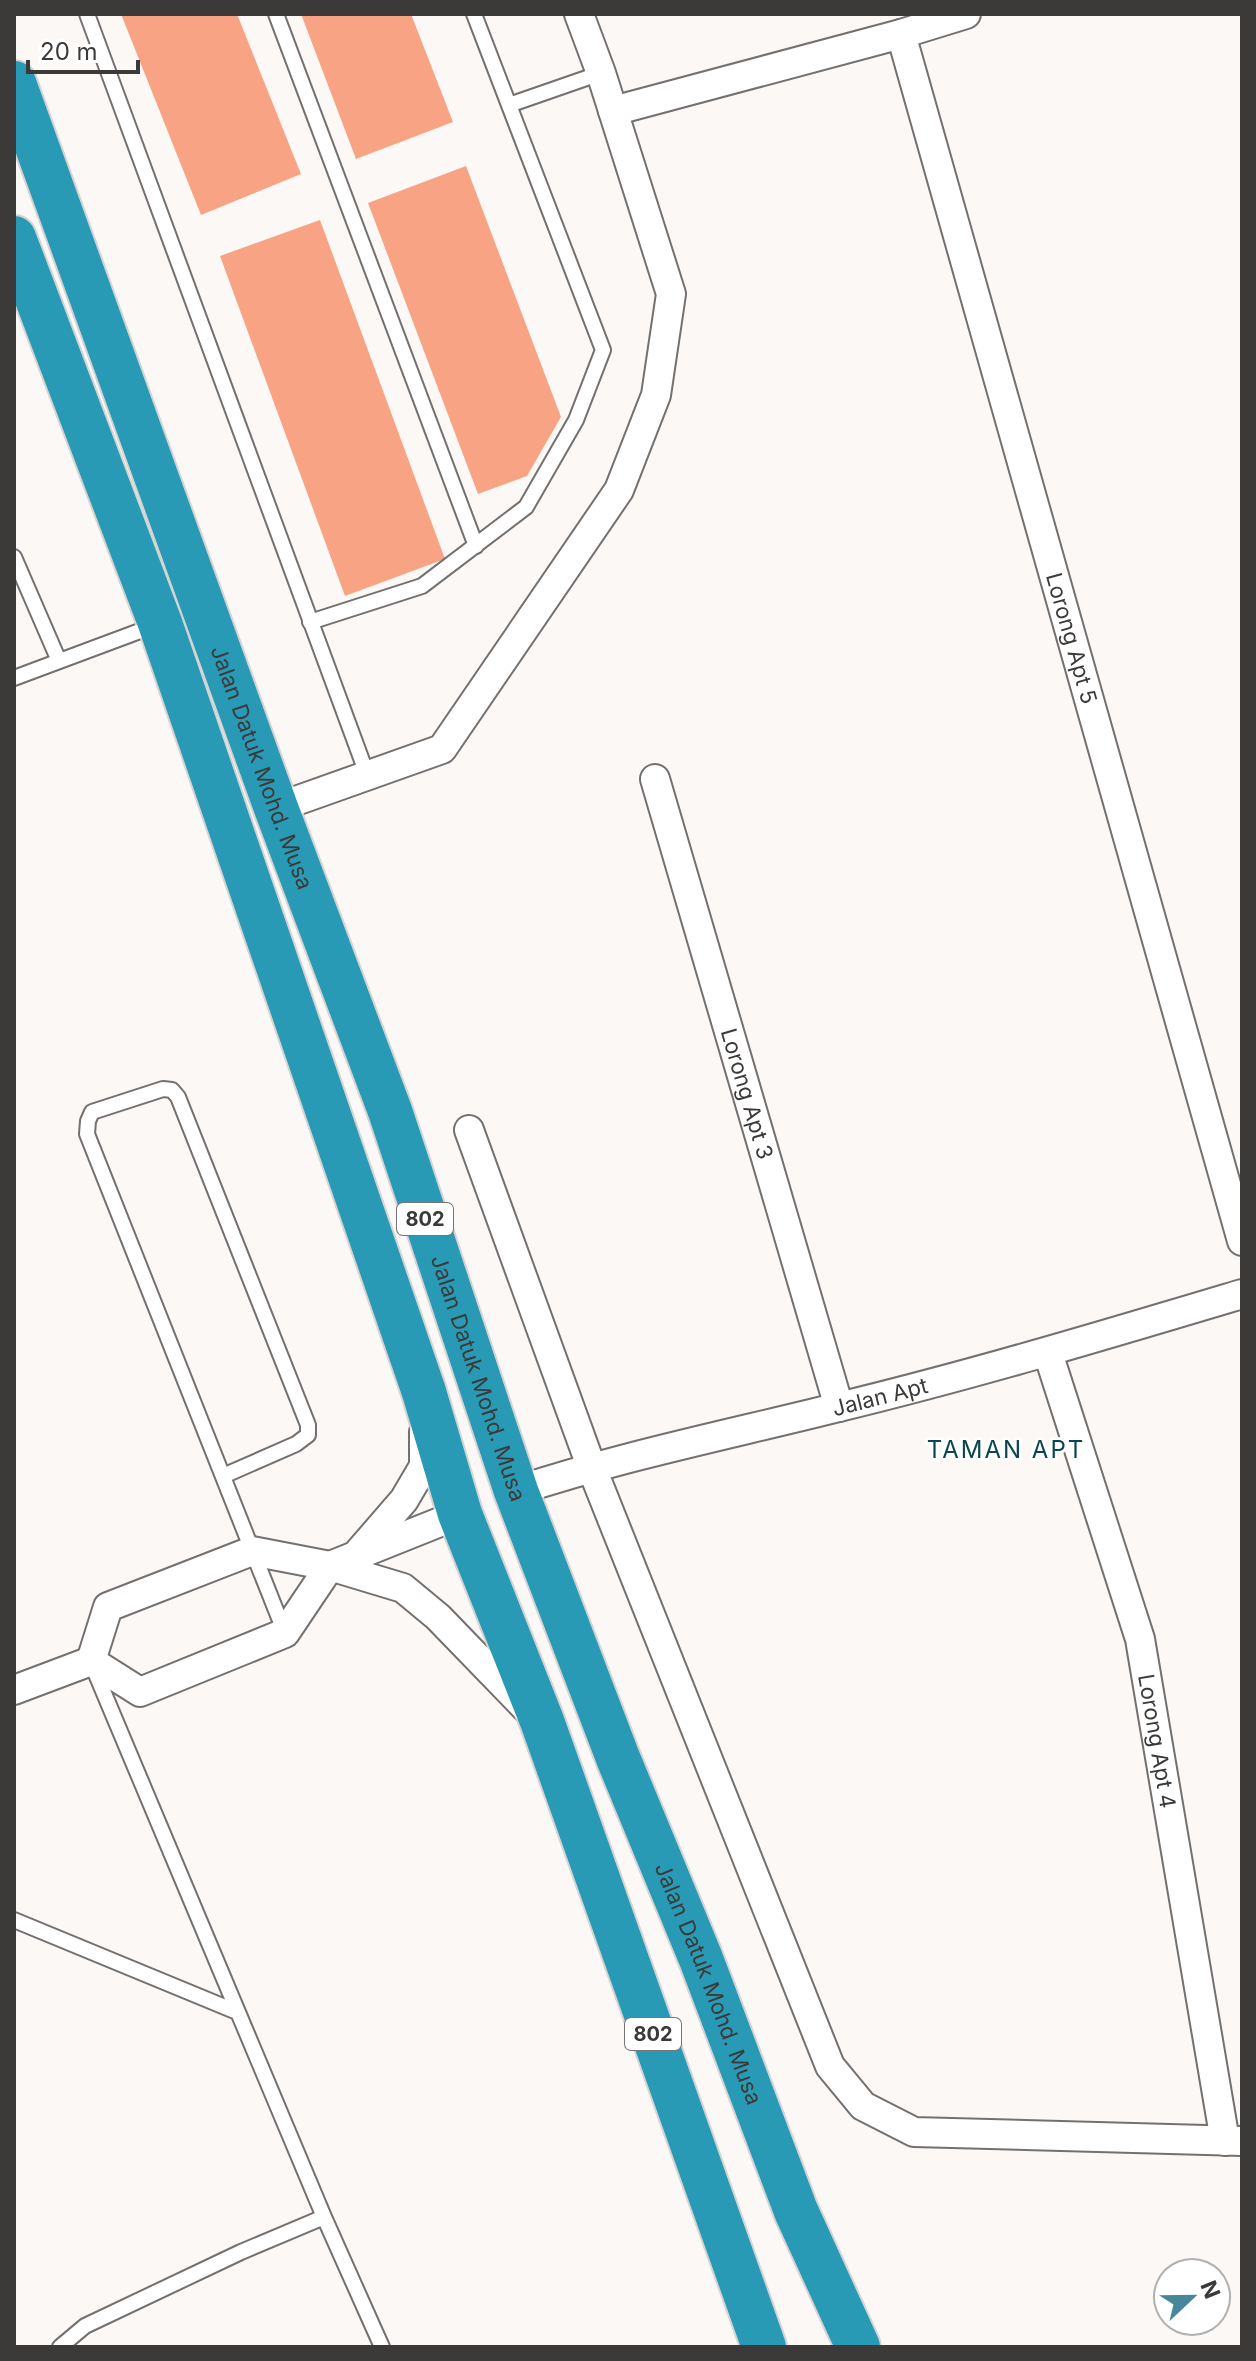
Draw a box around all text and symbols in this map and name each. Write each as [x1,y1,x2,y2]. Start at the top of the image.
scale bar [28,24,138,74]
text: 20 m [40,37,98,66]
street label: Lorong Apt 5 [1041,570,1103,707]
street label: Jalan Datuk Mohd. Musa [205,642,318,893]
street label: Lorong Apt 3 [716,1025,779,1162]
road number: 802 [397,1203,453,1235]
street label: Jalan Datuk Mohd. Musa [426,1252,532,1505]
street label: Jalan Apt [829,1372,931,1421]
district label: TAMAN APT [927,1435,1085,1464]
street label: Lorong Apt 4 [1133,1672,1181,1810]
street label: Jalan Datuk Mohd. Musa [650,1859,768,2108]
road number: 802 [625,2018,681,2050]
north arrow [1152,2257,1232,2337]
text: N [1195,2277,1226,2302]

